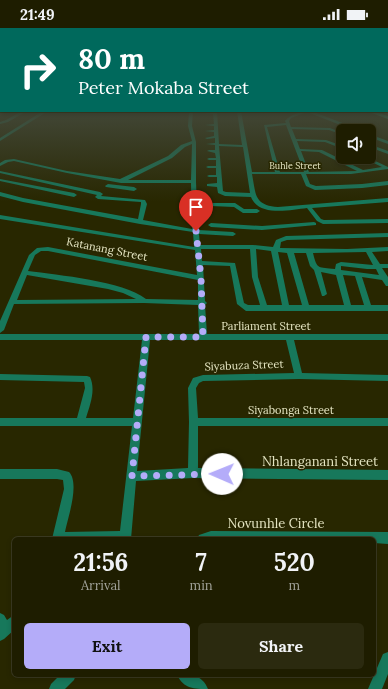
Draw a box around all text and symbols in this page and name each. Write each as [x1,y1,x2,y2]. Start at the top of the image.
text: 21:49 [20,5,55,24]
text: 80 m [78,41,145,77]
icon: right [12,44,64,96]
text: Peter Mokaba Street [78,76,249,99]
map controls [336,124,376,164]
button: sound [336,124,376,164]
street label: Buhle Street [269,160,321,171]
pin [179,190,213,231]
icon: arrive [185,196,207,218]
street label: Katanang Street [65,234,149,264]
street label: Parliament Street [221,319,311,333]
street label: Siyabuza Street [204,357,284,373]
street label: Siyabonga Street [248,403,335,417]
position arrow [201,453,243,495]
street label: Nhlanganani Street [262,453,378,470]
street label: Novunhle Circle [227,515,325,532]
text: 21:56 [73,547,128,578]
text: 7 [196,547,207,578]
text: 520 [274,547,315,578]
text: Arrival [81,577,121,594]
text: min [190,577,213,594]
text: m [289,577,300,594]
button: Exit [24,623,190,669]
button: Share [198,623,364,669]

